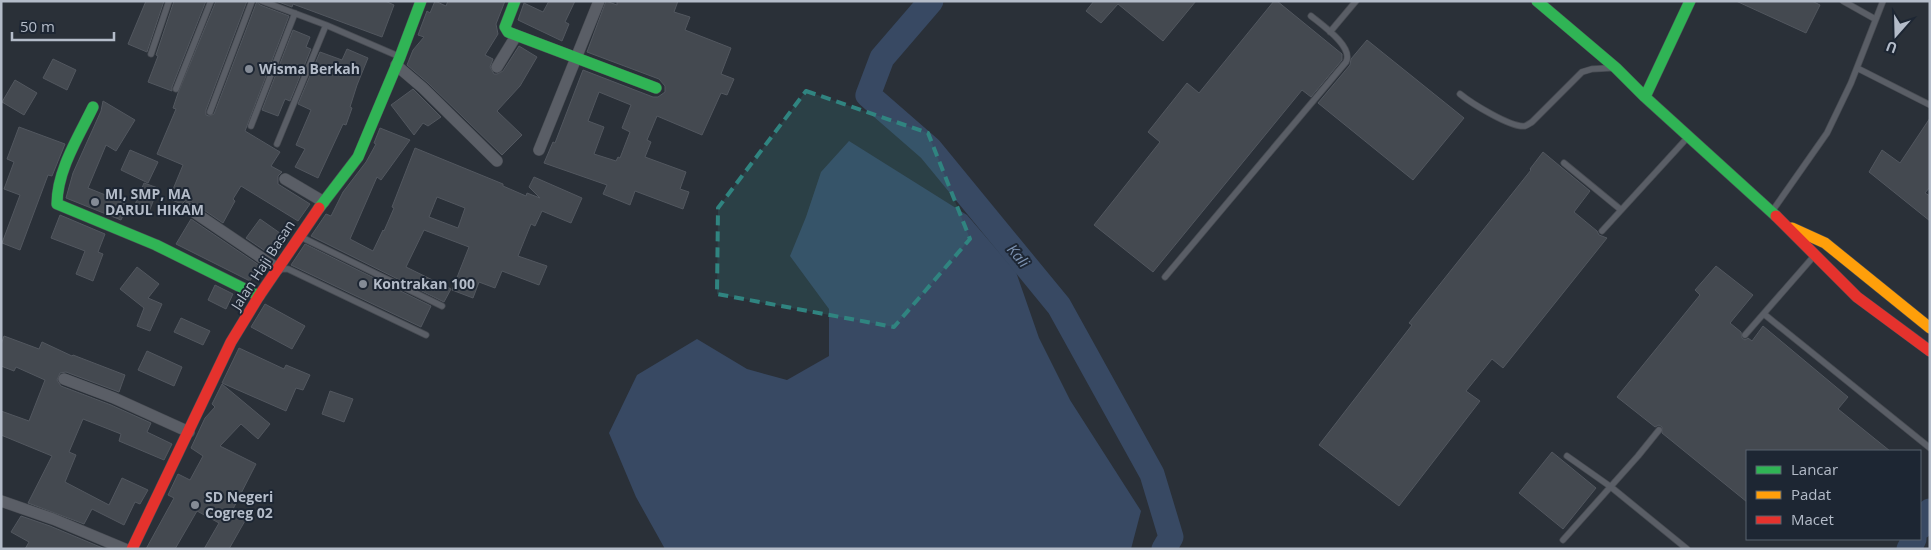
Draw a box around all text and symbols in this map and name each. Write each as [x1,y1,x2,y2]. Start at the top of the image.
scale bar [12,10,115,42]
north arrow [1871,10,1921,60]
text: 50 m [20,16,55,36]
text: U [1883,37,1900,58]
place label: Wisma Berkah [259,59,360,78]
marker: Wisma Berkah [243,63,255,75]
place label: MI, SMP, MA DARUL HIKAM [105,184,204,219]
marker: MI, SMP, MA DARUL HIKAM [89,196,101,208]
street label: Jalan Haji Basan [225,216,299,315]
water label: Kali [1003,240,1034,271]
place label: Kontrakan 100 [373,274,475,293]
marker: Kontrakan 100 [357,278,369,290]
legend [1746,450,1921,540]
text: Lancar [1791,459,1838,479]
text: Padat [1791,484,1831,504]
place label: SD Negeri Cogreg 02 [205,487,273,522]
marker: SD Negeri Cogreg 02 [189,499,201,511]
text: Macet [1791,509,1834,529]

